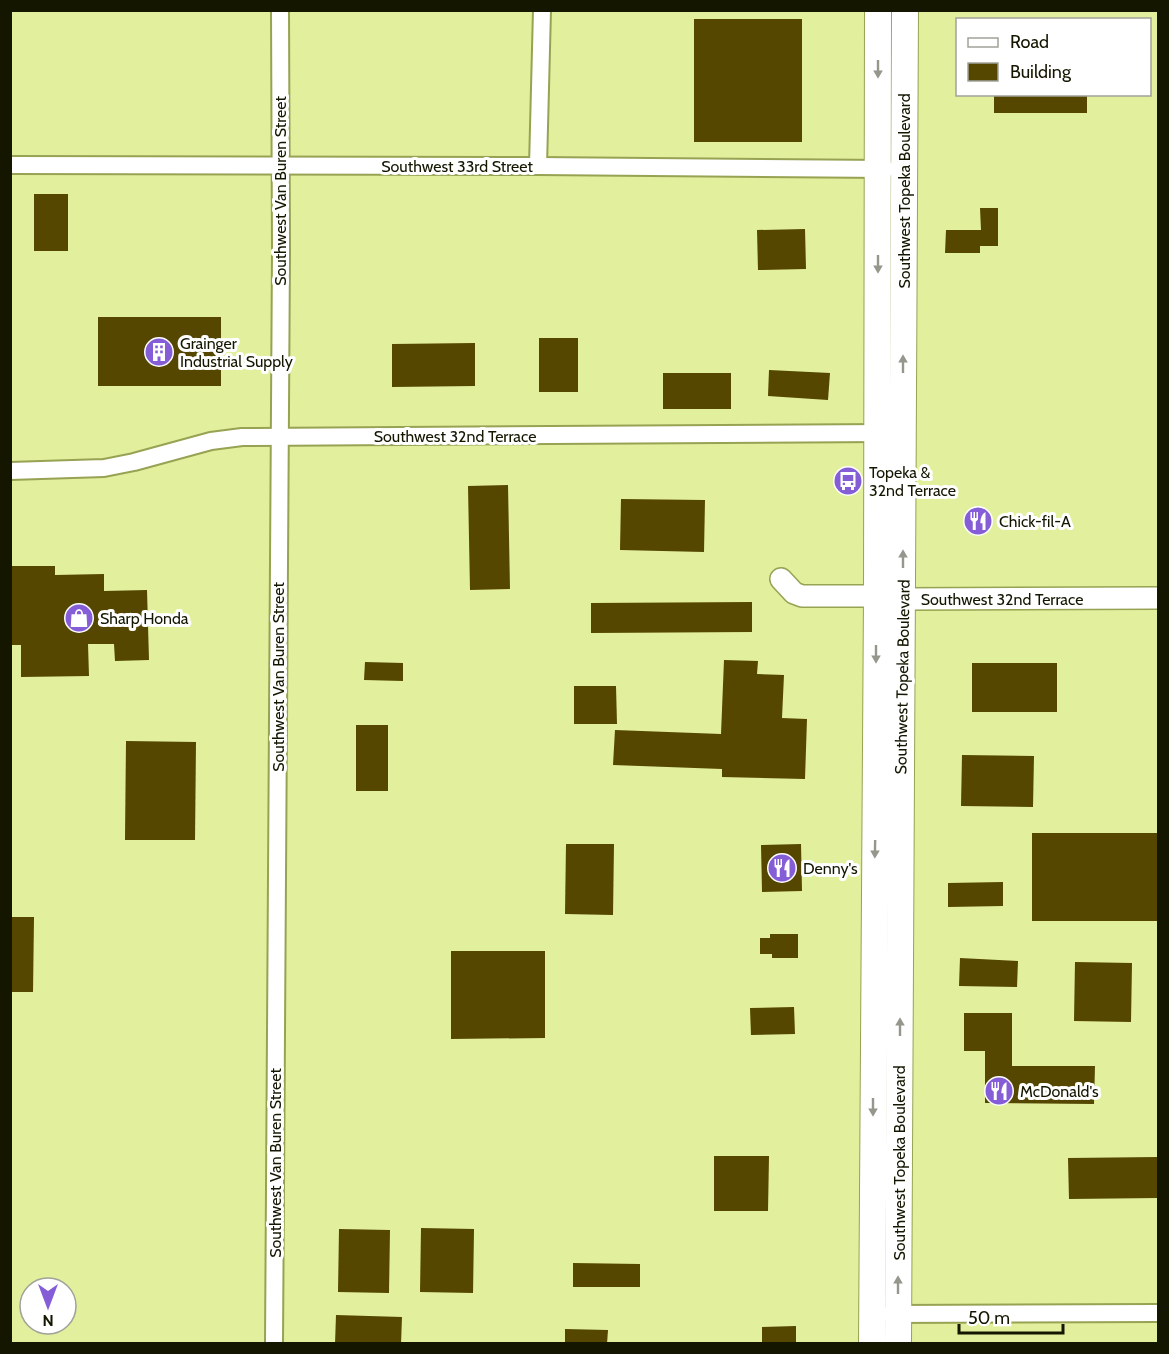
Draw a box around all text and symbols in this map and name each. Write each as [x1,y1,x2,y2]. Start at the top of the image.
legend [956,18,1151,96]
text: Road [1010,31,1049,53]
one-way arrow [873,59,883,78]
text: Building [1010,61,1072,83]
street label: Southwest Topeka Boulevard [895,93,914,289]
street label: Southwest Van Buren Street [271,96,290,286]
street label: Southwest 33rd Street [381,157,533,176]
one-way arrow [873,254,882,273]
place label: Grainger Industrial Supply [180,334,293,371]
building icon: Grainger Industrial Supply [143,336,175,368]
one-way arrow [898,355,908,374]
street label: Southwest 32nd Terrace [374,427,536,446]
place label: Topeka & 32nd Terrace [869,463,956,500]
bus stop icon: Topeka & 32nd Terrace [832,465,864,497]
restaurant icon: Chick-fil-A [962,505,994,537]
place label: Chick-fil-A [999,512,1071,531]
one-way arrow [898,550,908,569]
street label: Southwest Topeka Boulevard [891,579,914,775]
street label: Southwest Van Buren Street [269,582,288,772]
street label: Southwest 32nd Terrace [921,590,1083,609]
shop icon: Sharp Honda [63,602,95,634]
place label: Sharp Honda [100,609,189,628]
one-way arrow [871,645,881,664]
one-way arrow [870,840,880,859]
restaurant icon: Denny's [766,852,798,884]
place label: Denny's [803,859,858,878]
one-way arrow [895,1018,905,1037]
street label: Southwest Topeka Boulevard [890,1065,909,1261]
street label: Southwest Van Buren Street [266,1068,285,1258]
restaurant icon: McDonald's [983,1075,1015,1107]
place label: McDonald's [1020,1082,1099,1101]
one-way arrow [868,1098,878,1117]
north arrow [18,1276,78,1336]
one-way arrow [893,1276,903,1295]
scale bar [959,1297,1062,1335]
text: 50 m [968,1307,1010,1329]
text: N [42,1311,54,1330]

